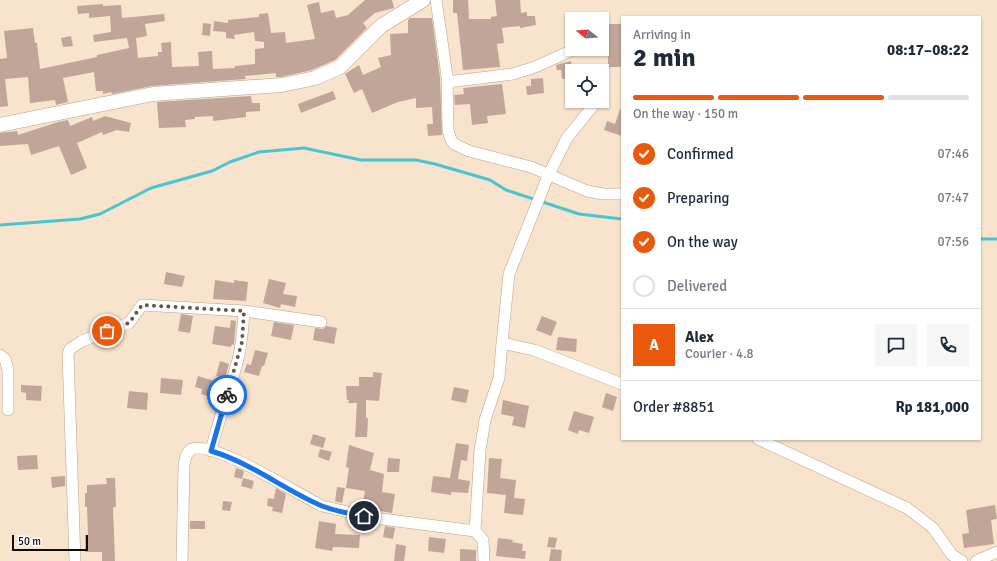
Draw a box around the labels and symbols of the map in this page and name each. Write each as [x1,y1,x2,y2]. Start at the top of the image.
north arrow [565,12,609,56]
pin [90,314,124,348]
courier [207,375,247,415]
pin [347,499,381,533]
scale bar [12,533,88,552]

